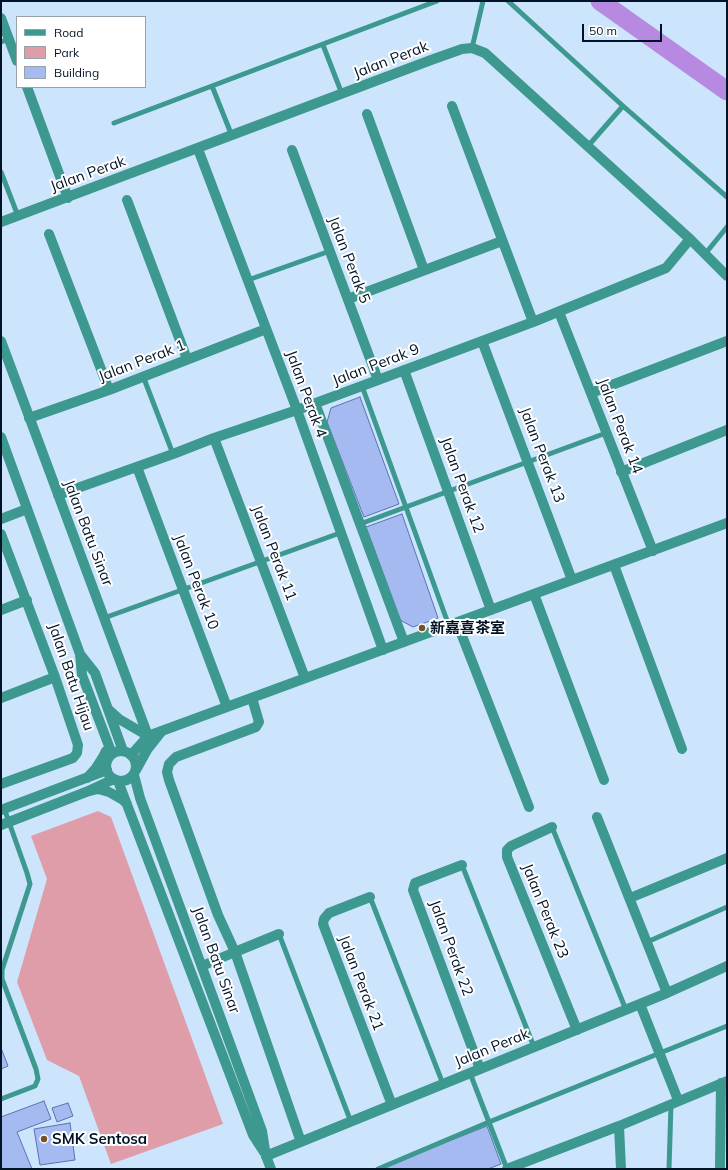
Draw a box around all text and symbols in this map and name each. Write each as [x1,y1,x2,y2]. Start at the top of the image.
legend [16,16,146,88]
scale bar [584,16,664,42]
text: 50 m [589,23,617,38]
text: Road [54,25,83,40]
street label: Jalan Perak [351,37,431,83]
text: Park [54,45,79,60]
text: Building [54,65,99,80]
street label: Jalan Perak [48,152,128,196]
street label: Jalan Perak 5 [324,214,374,306]
street label: Jalan Perak 1 [96,336,188,386]
street label: Jalan Perak 9 [330,340,422,390]
street label: Jalan Perak 4 [282,348,330,440]
street label: Jalan Perak 14 [594,376,646,476]
street label: Jalan Perak 13 [516,405,568,505]
street label: Jalan Perak 12 [436,435,488,535]
street label: Jalan Batu Sinar [59,477,117,589]
street label: Jalan Perak 11 [248,503,300,603]
street label: Jalan Perak 10 [170,532,222,632]
place label: 新嘉喜茶室 [430,619,505,637]
street label: Jalan Batu Hijau [44,621,98,733]
marker: 新嘉喜茶室 [417,623,427,633]
street label: Jalan Perak 23 [518,861,572,961]
street label: Jalan Perak 22 [425,898,477,998]
street label: Jalan Batu Sinar [188,904,244,1016]
street label: Jalan Perak 21 [335,933,387,1033]
street label: Jalan Perak [452,1025,532,1071]
place label: SMK Sentosa [52,1130,147,1148]
marker: SMK Sentosa [39,1134,49,1144]

